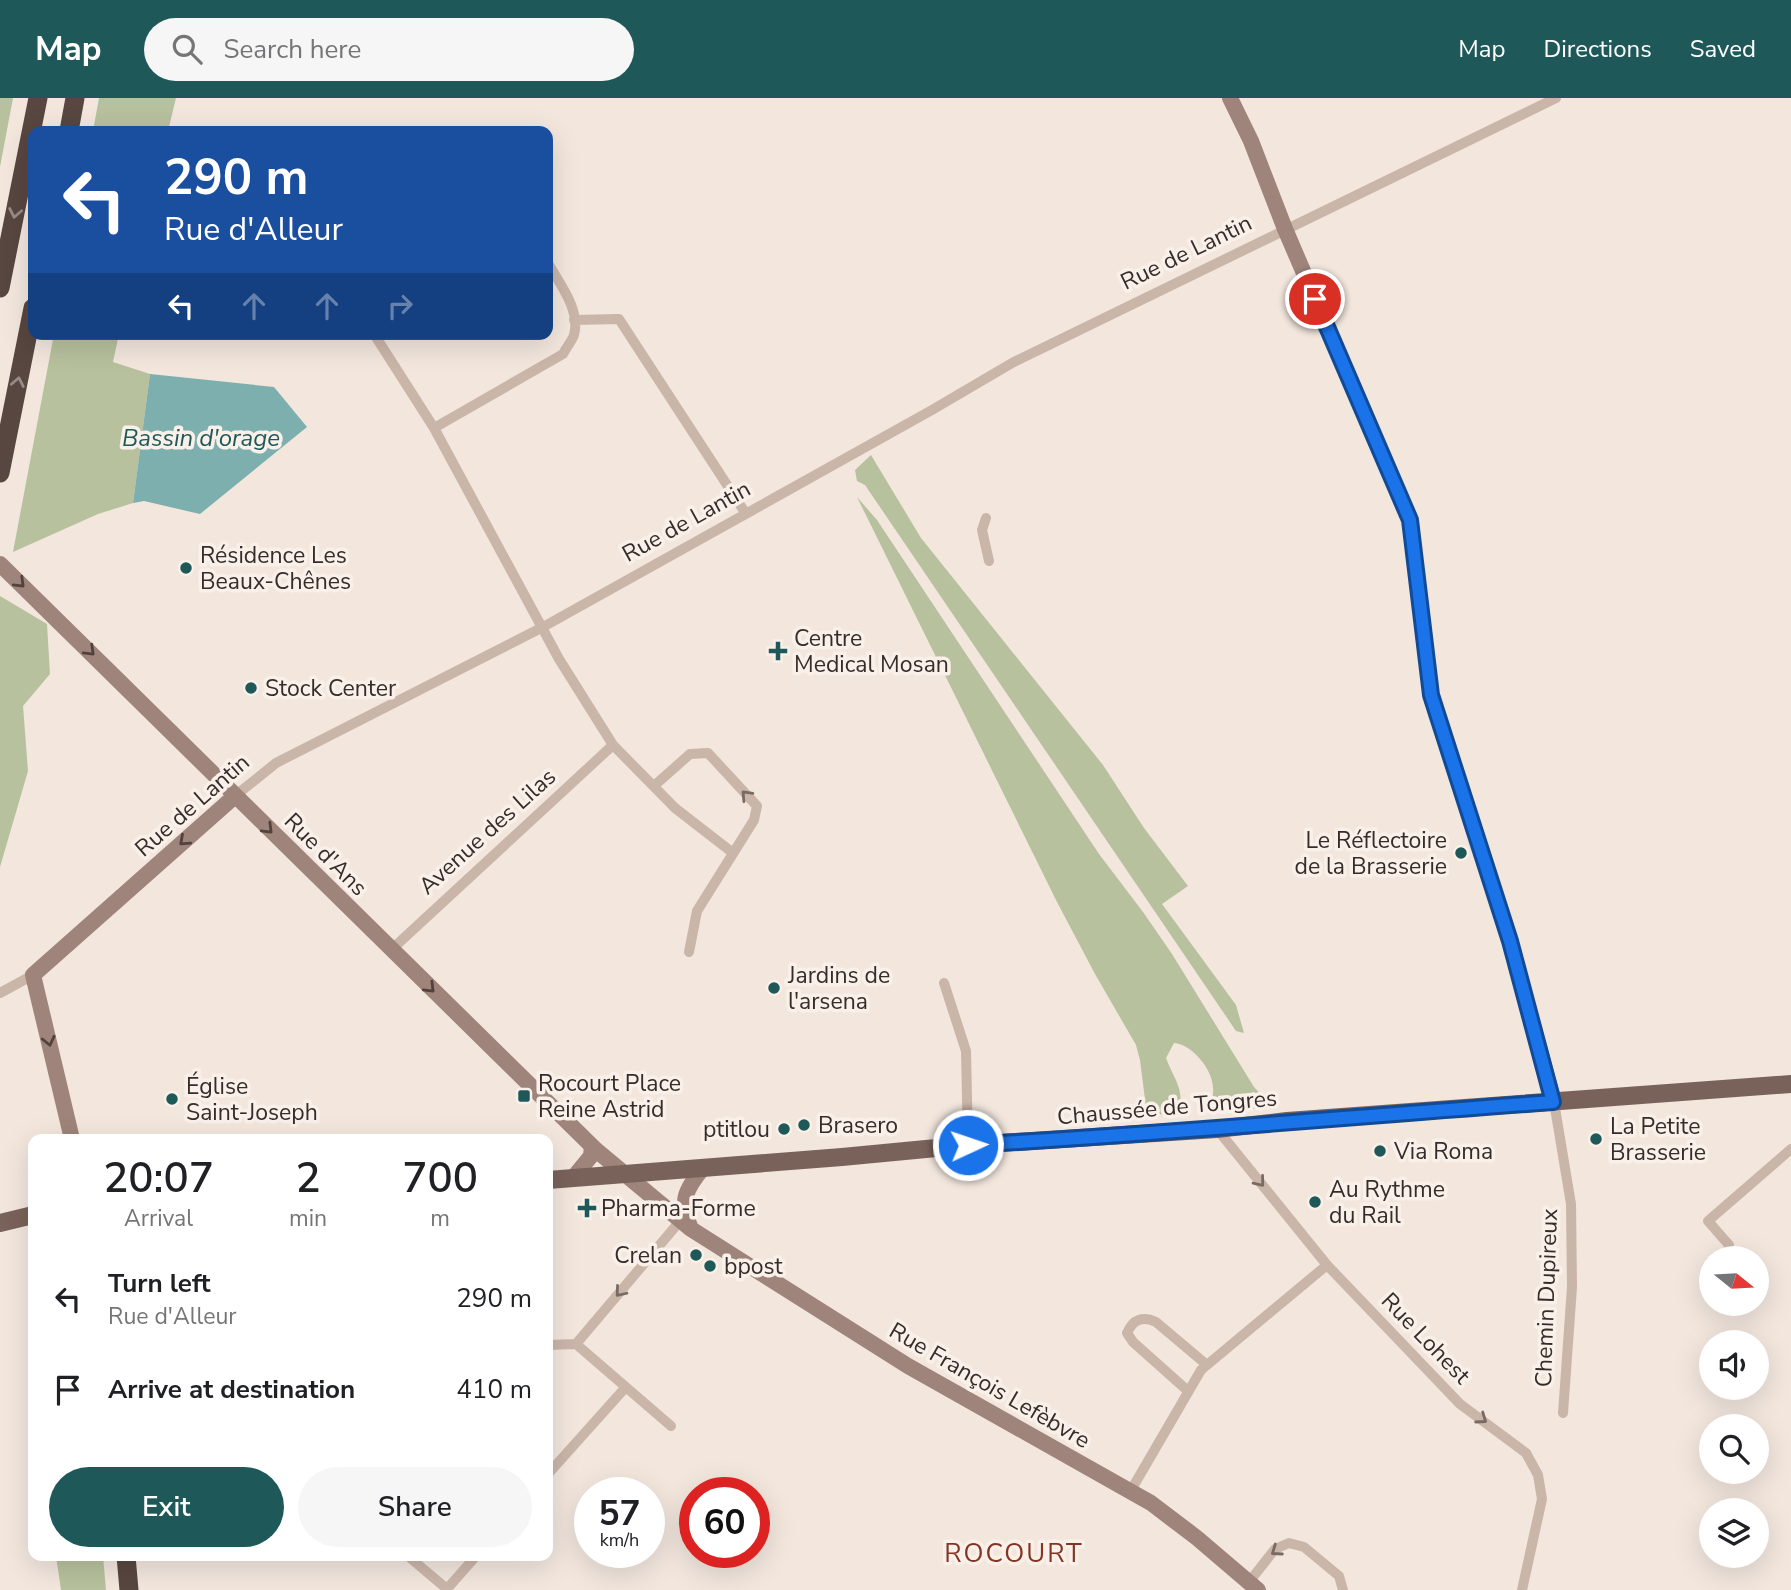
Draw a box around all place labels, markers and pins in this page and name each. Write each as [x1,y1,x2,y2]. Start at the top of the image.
pin [1285,269,1345,329]
place label: Résidence Les Beaux-Chênes [200,540,351,597]
marker: Résidence Les Beaux-Chênes [178,560,194,576]
place label: Centre Medical Mosan [794,623,949,680]
marker: Centre Medical Mosan [768,641,788,661]
place label: Stock Center [265,673,397,704]
marker: Stock Center [243,680,259,696]
place label: Le Réflectoire de la Brasserie [1295,825,1447,882]
marker: Le Réflectoire de la Brasserie [1453,845,1469,861]
place label: Jardins de l'arsena [787,960,890,1017]
marker: Jardins de l'arsena [766,980,782,996]
place label: Rocourt Place Reine Astrid [538,1068,681,1125]
place label: Église Saint-Joseph [186,1071,318,1128]
marker: Rocourt Place Reine Astrid [516,1088,532,1104]
marker: Église Saint-Joseph [164,1091,180,1107]
place label: Brasero [818,1110,898,1141]
place label: La Petite Brasserie [1610,1111,1706,1168]
place label: ptitlou [703,1114,770,1145]
marker: Brasero [796,1117,812,1133]
marker: ptitlou [776,1121,792,1137]
marker: La Petite Brasserie [1588,1131,1604,1147]
place label: Via Roma [1393,1136,1493,1167]
marker: Via Roma [1372,1143,1388,1159]
place label: Au Rythme du Rail [1329,1174,1445,1231]
place label: Pharma-Forme [601,1193,756,1224]
marker: Au Rythme du Rail [1307,1194,1323,1210]
marker: Pharma-Forme [579,1200,595,1216]
place label: Crelan [614,1240,682,1271]
marker: Crelan [688,1247,704,1263]
place label: bpost [724,1251,784,1282]
marker: bpost [702,1258,718,1274]

